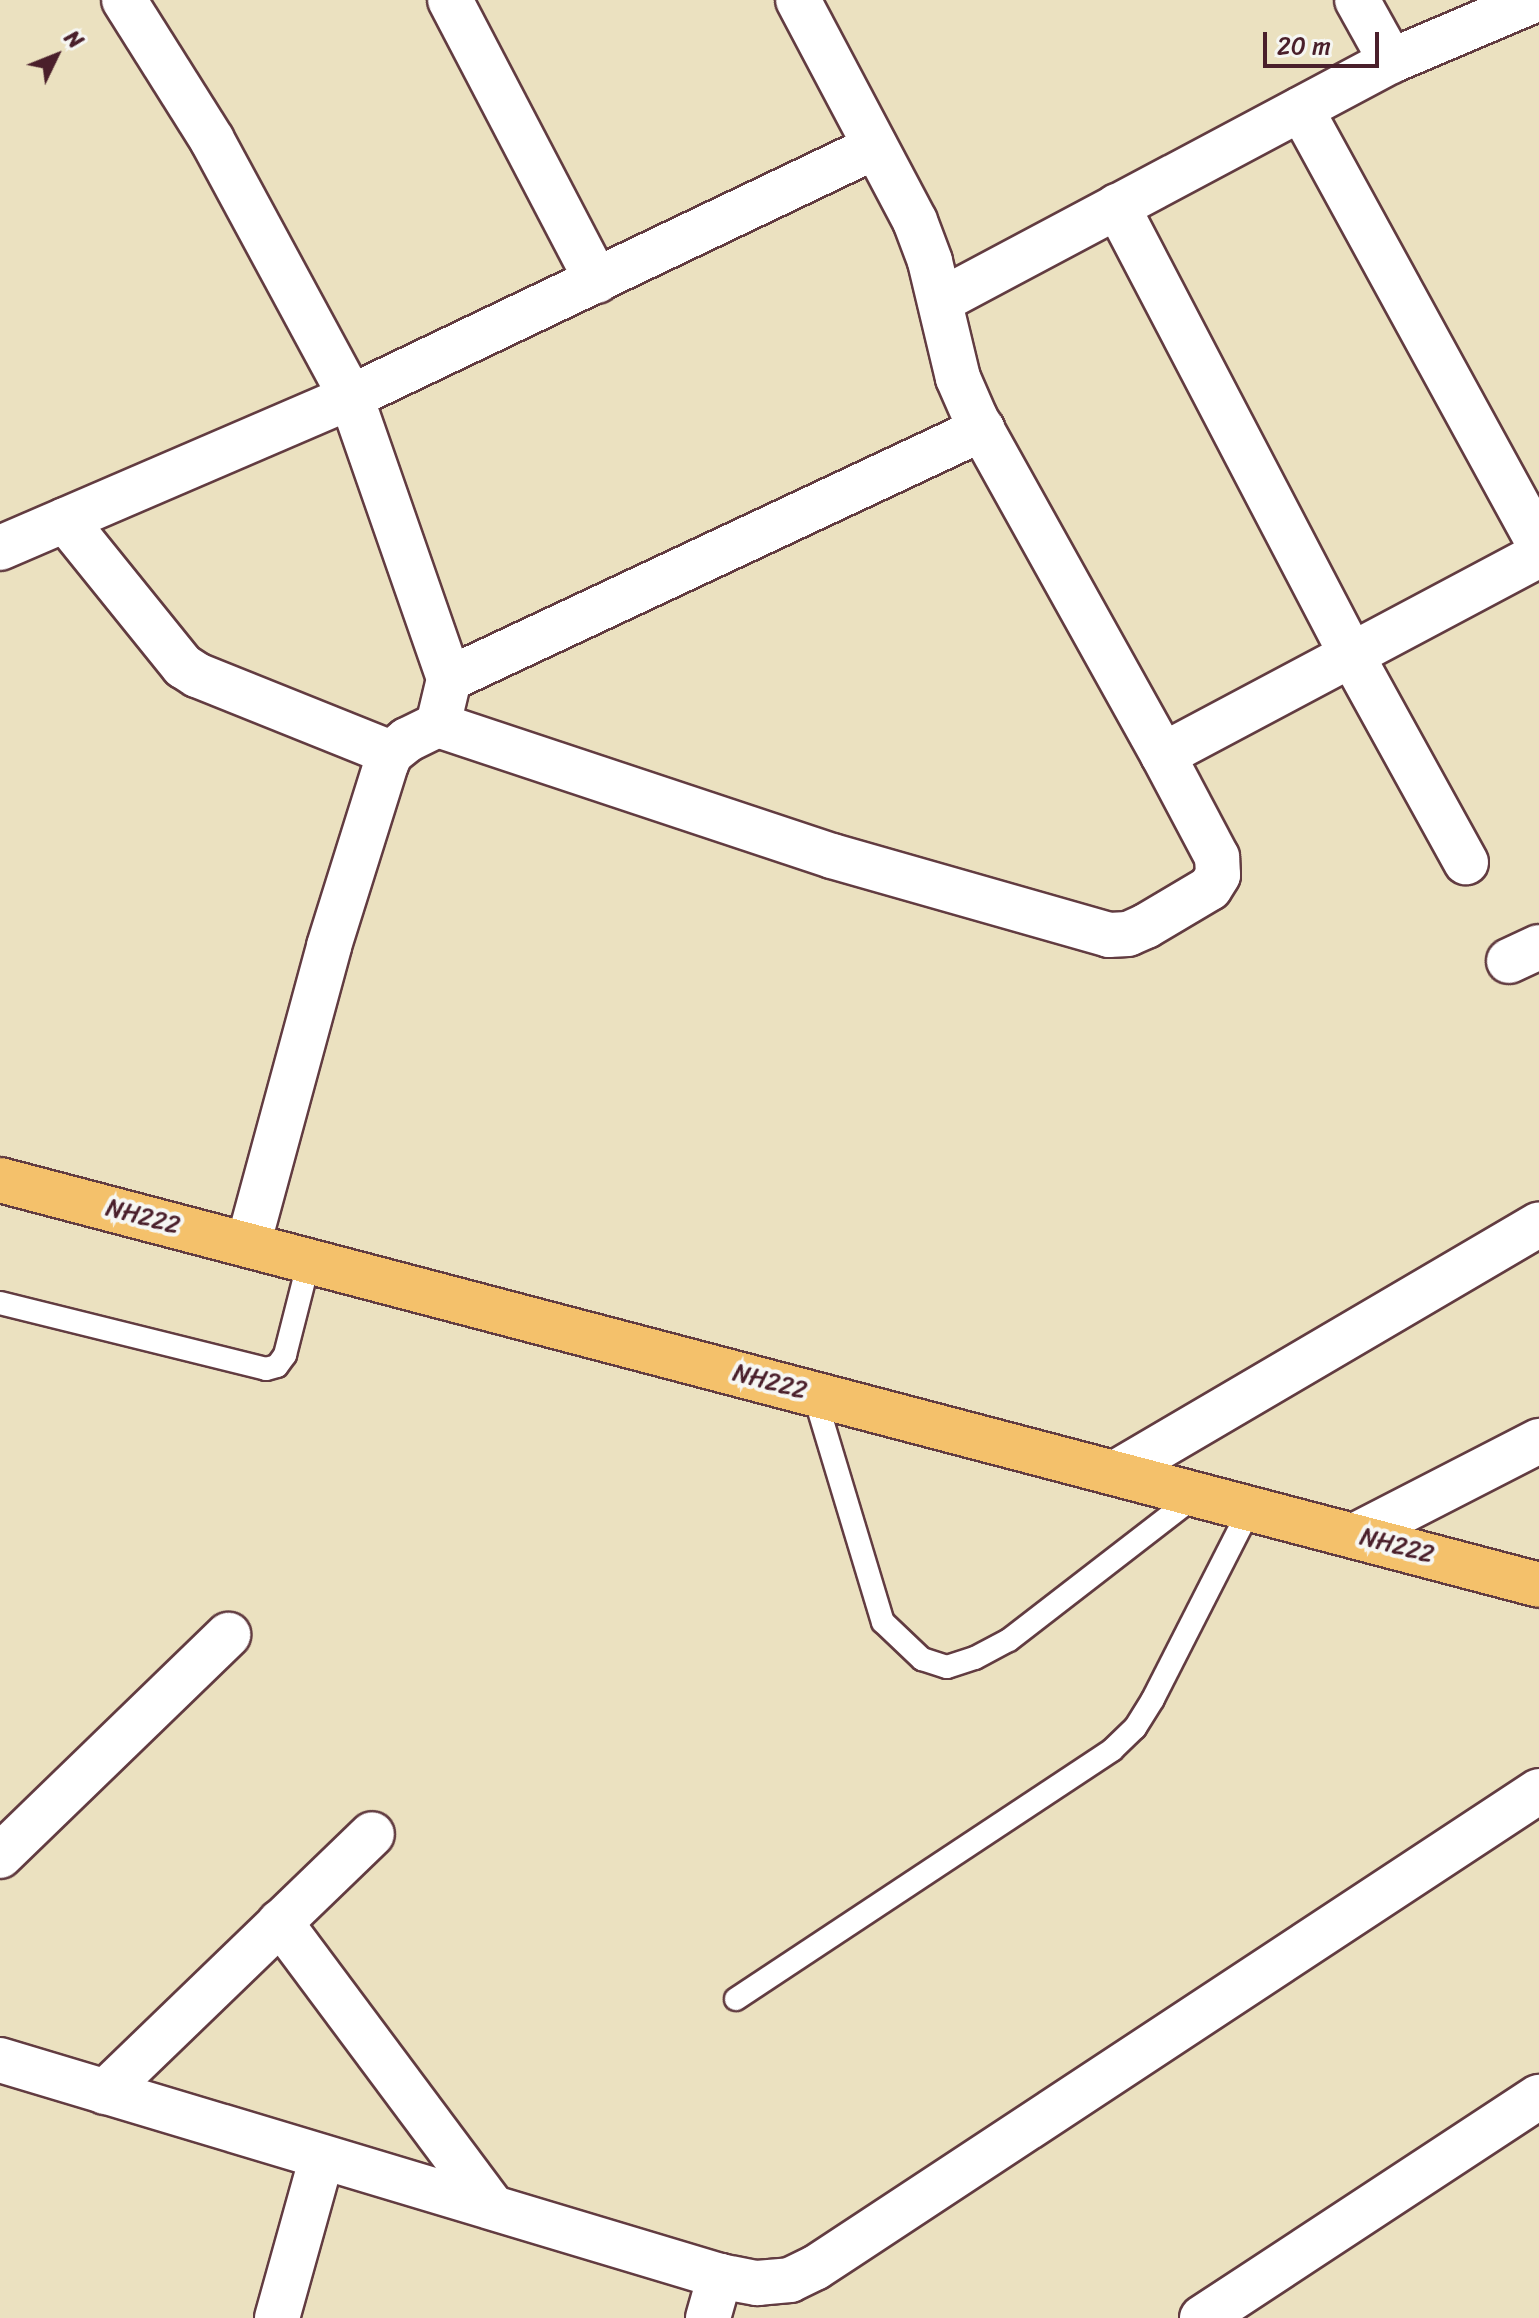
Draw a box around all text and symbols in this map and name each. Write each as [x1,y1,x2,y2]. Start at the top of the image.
north arrow [16,16,96,96]
scale bar [1267,16,1383,66]
text: N [54,20,93,58]
text: 20 m [1277,25,1331,67]
street label: NH222 [103,1193,183,1241]
street label: NH222 [730,1358,810,1406]
street label: NH222 [1357,1522,1437,1570]

